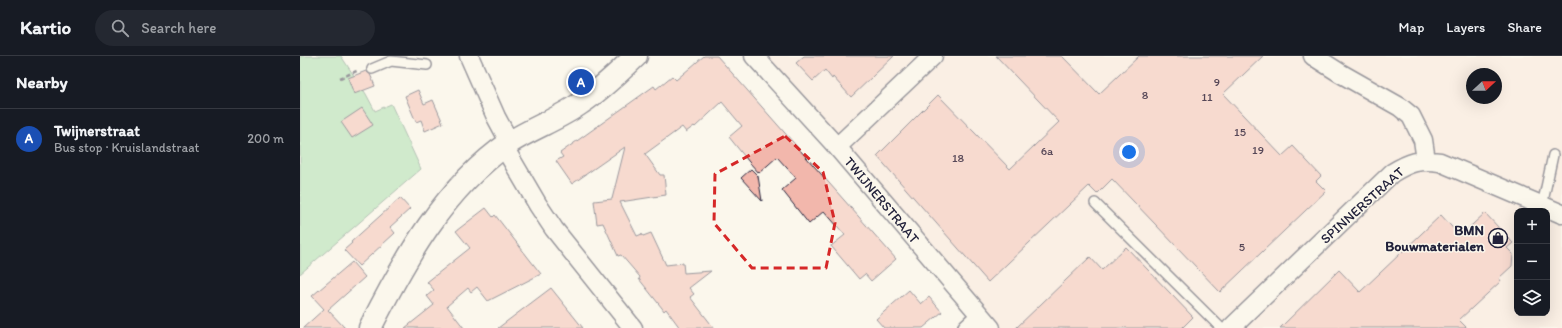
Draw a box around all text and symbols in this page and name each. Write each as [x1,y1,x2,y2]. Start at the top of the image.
search box [95,10,375,46]
text: Kartio [20,16,71,39]
icon: search [109,17,131,39]
text: Search here [141,19,216,37]
text: Map [1399,19,1424,36]
text: Layers [1446,19,1485,36]
text: Share [1507,19,1542,36]
pin: A [568,67,594,97]
north arrow [1466,68,1502,104]
text: Nearby [16,72,68,92]
house number: 9 [1214,75,1220,89]
house number: 8 [1142,88,1149,102]
house number: 11 [1201,90,1213,104]
text: Twijnerstraat [54,122,140,140]
house number: 15 [1234,125,1246,139]
text: A [25,131,33,146]
text: 200 m [247,131,284,146]
text: Bus stop · Kruislandstraat [54,140,199,155]
your location [1119,142,1139,162]
house number: 19 [1252,143,1264,157]
house number: 6a [1041,144,1054,158]
house number: 18 [952,151,964,165]
street label: TWIJNERSTRAAT [840,153,923,247]
street label: SPINNERSTRAAT [1317,163,1408,247]
map controls [1514,208,1550,316]
button: + [1514,208,1550,244]
place label: BMN Bouwmaterialen [1385,222,1484,255]
shop icon: BMN Bouwmaterialen [1487,227,1509,249]
house number: 5 [1239,240,1245,254]
button: − [1514,244,1550,280]
button: layers [1514,280,1550,316]

